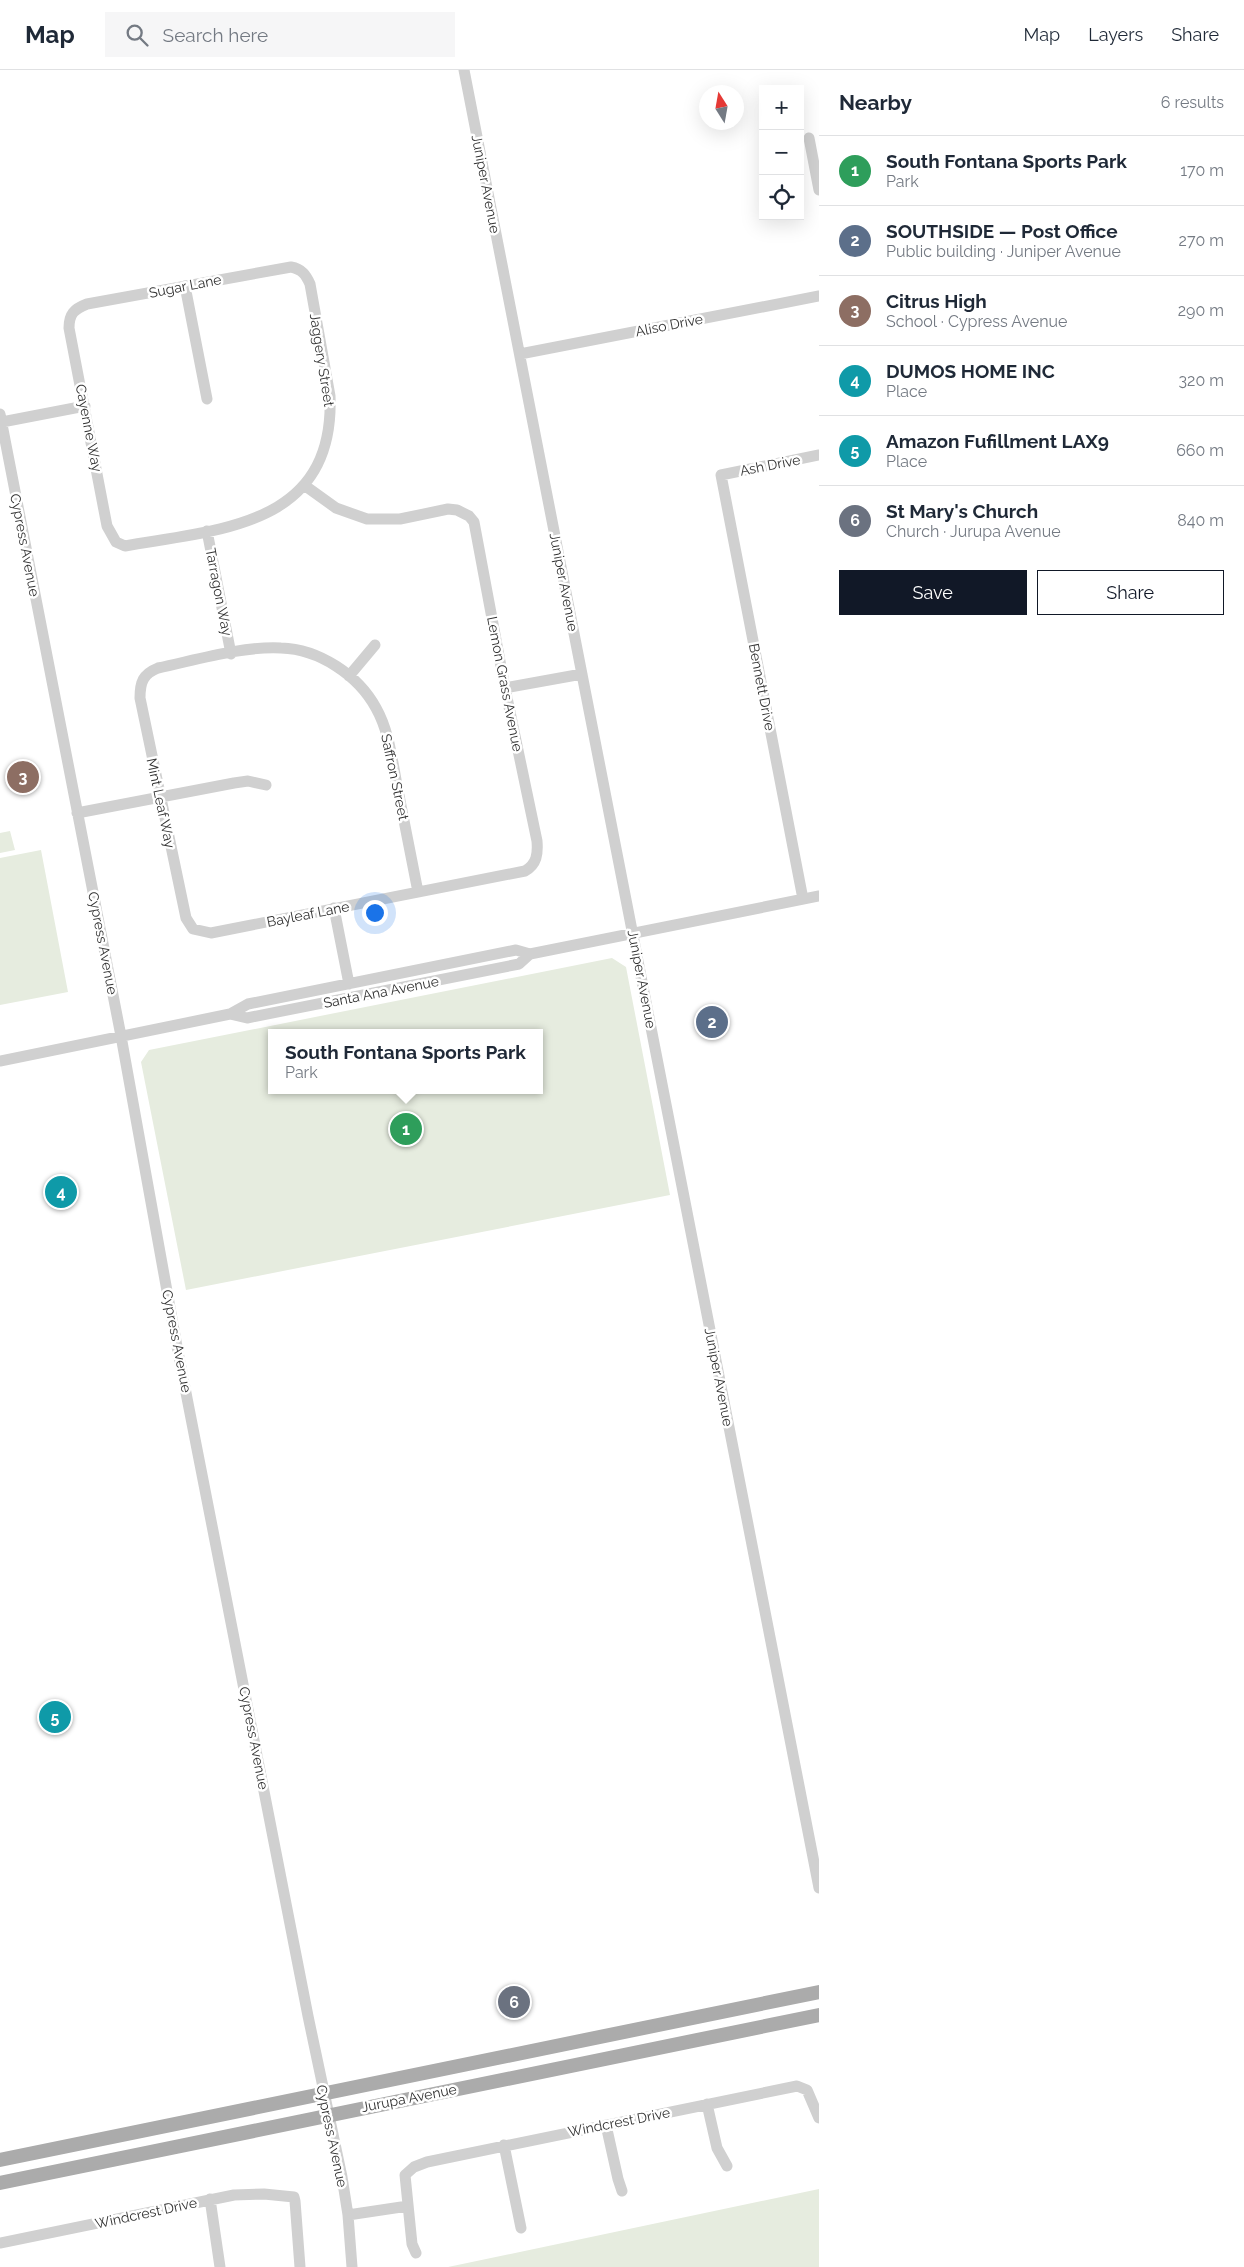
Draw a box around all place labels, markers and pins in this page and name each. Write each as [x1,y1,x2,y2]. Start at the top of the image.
pin: 3 [7,758,39,796]
pin: 2 [696,1003,728,1041]
pin: 1 [390,1110,422,1148]
pin: 4 [45,1173,77,1211]
pin: 5 [39,1698,71,1736]
pin: 6 [498,1983,530,2021]

